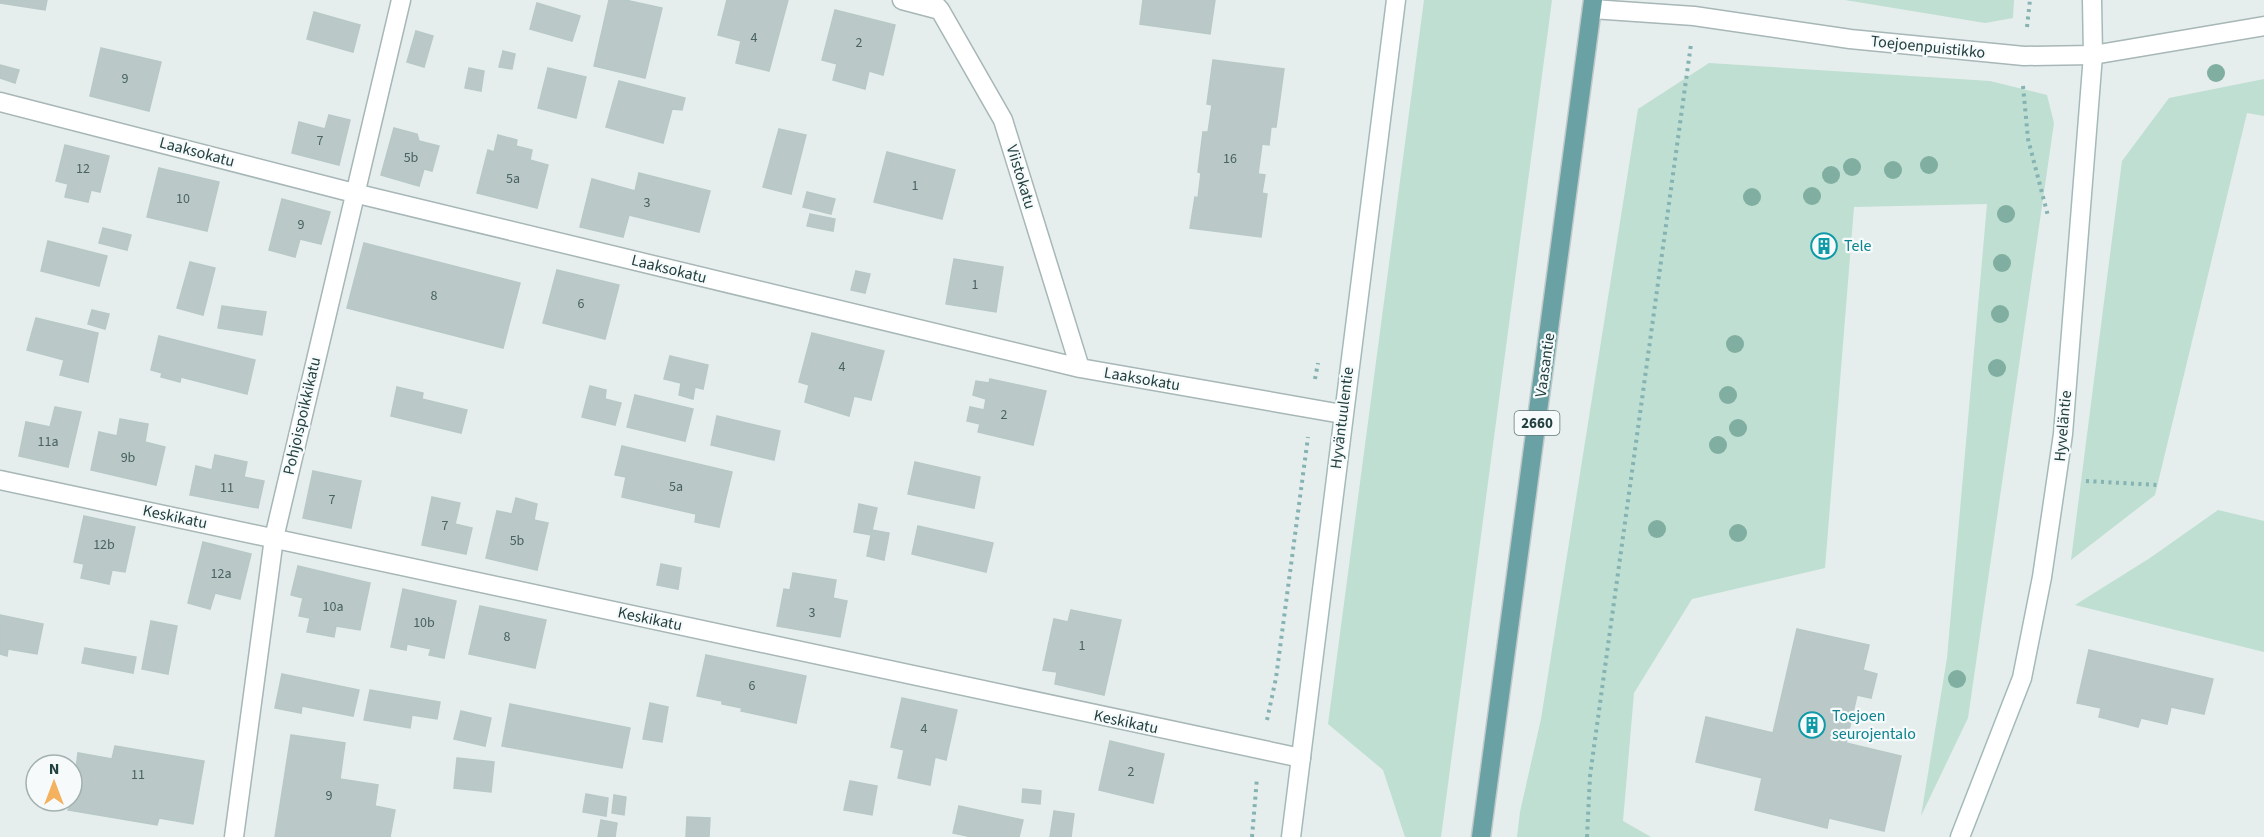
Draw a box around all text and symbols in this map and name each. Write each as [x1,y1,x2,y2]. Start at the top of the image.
house number: 4 [751,28,758,48]
street label: Toejoenpuistikko [1870,30,1986,64]
house number: 2 [856,33,863,53]
house number: 9 [122,69,129,89]
street label: Laaksokatu [157,131,237,173]
house number: 7 [317,131,324,151]
street label: Viistokatu [1001,142,1041,212]
house number: 5b [404,148,419,168]
house number: 16 [1223,149,1237,169]
house number: 12 [76,159,90,179]
house number: 5a [506,169,520,189]
house number: 1 [912,176,919,196]
house number: 10 [176,189,190,209]
house number: 3 [644,193,651,213]
house number: 9 [298,215,305,235]
building icon: Tele [1809,231,1839,261]
place label: Tele [1844,235,1872,257]
street label: Laaksokatu [629,249,709,289]
house number: 1 [972,275,979,295]
house number: 8 [431,286,438,306]
house number: 6 [578,294,585,314]
street label: Vaasantie [1530,331,1560,399]
street label: Pohjoispoikkikatu [278,355,326,477]
house number: 4 [839,357,846,377]
street label: Laaksokatu [1102,361,1182,397]
street label: Hyväntuulentie [1325,366,1359,470]
street label: Hyveläntie [2049,389,2077,463]
house number: 2 [1001,405,1008,425]
road number: 2660 [1514,411,1560,435]
house number: 11a [38,432,58,452]
house number: 9b [121,448,136,468]
house number: 5a [669,477,683,497]
house number: 11 [220,478,234,498]
house number: 7 [329,490,336,510]
street label: Keskikatu [141,499,209,535]
house number: 7 [442,516,449,536]
house number: 5b [510,531,525,551]
house number: 12b [93,535,115,555]
house number: 12a [211,564,231,584]
house number: 10a [323,597,343,617]
street label: Keskikatu [616,601,684,637]
house number: 3 [809,603,816,623]
house number: 10b [413,613,435,633]
house number: 8 [504,627,511,647]
house number: 1 [1079,636,1086,656]
house number: 6 [749,676,756,696]
street label: Keskikatu [1092,704,1160,740]
place label: Toejoen seurojentalo [1832,705,1916,745]
building icon: Toejoen seurojentalo [1797,710,1827,740]
house number: 4 [921,719,928,739]
north arrow [24,753,84,813]
text: N [49,758,59,780]
house number: 2 [1128,762,1135,782]
house number: 11 [131,765,145,785]
house number: 9 [326,786,333,806]

